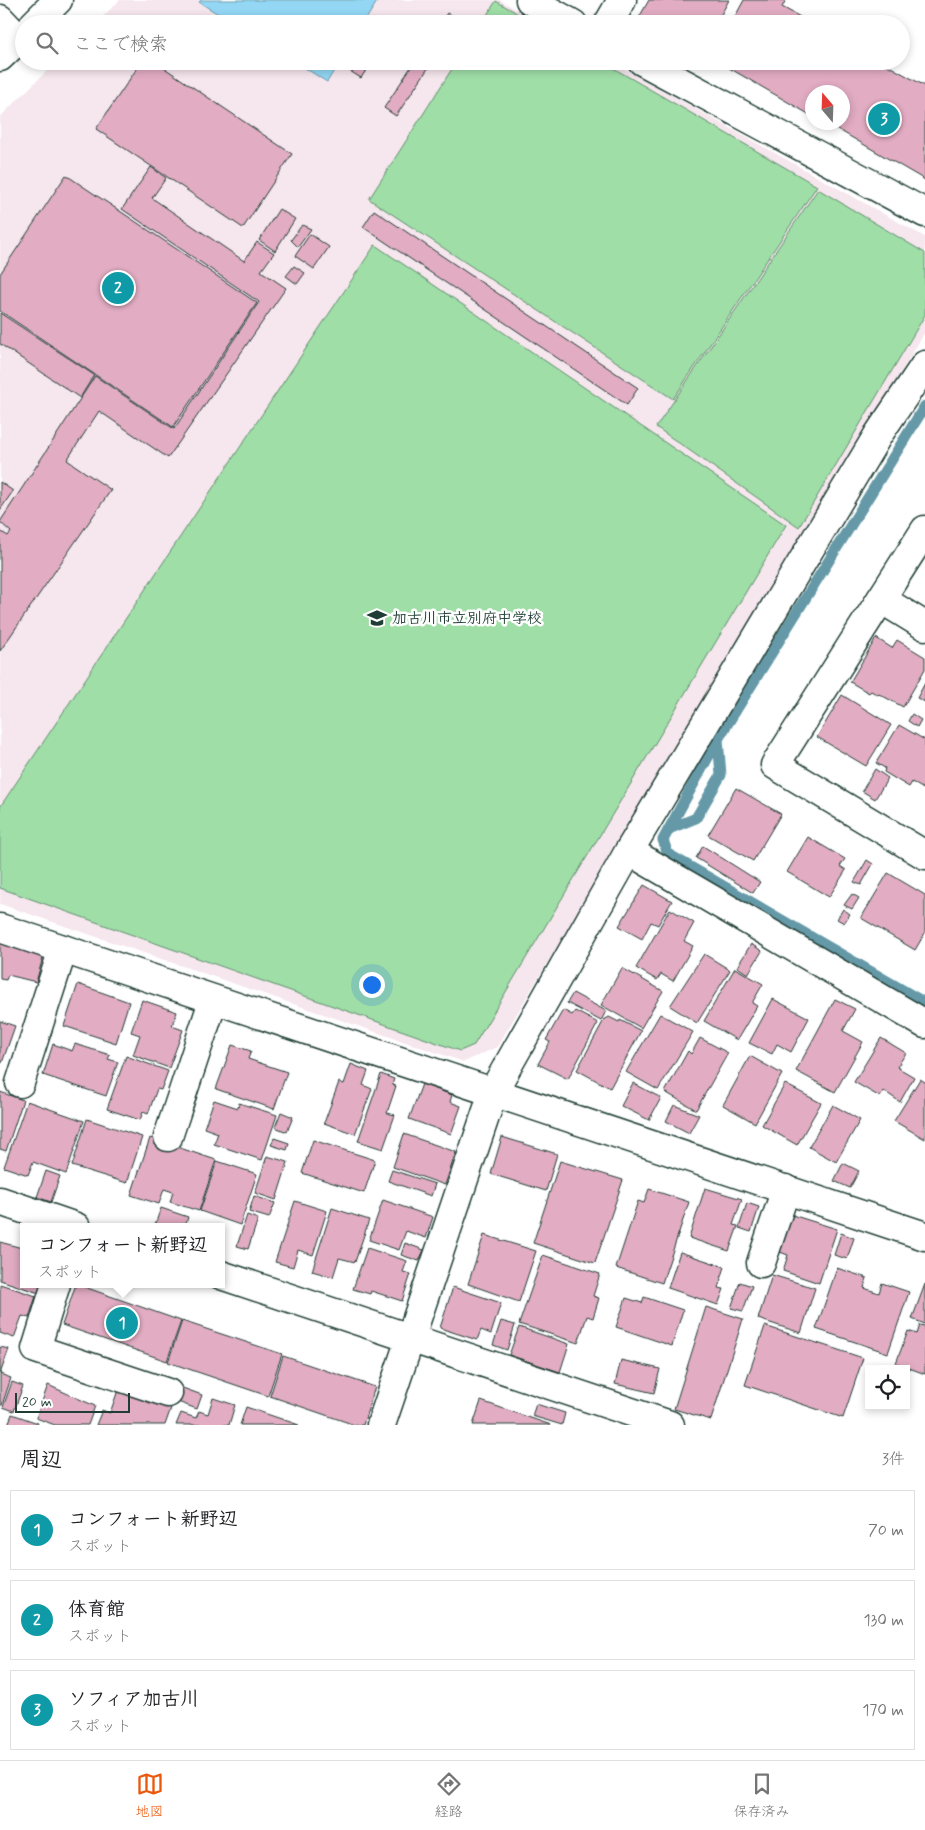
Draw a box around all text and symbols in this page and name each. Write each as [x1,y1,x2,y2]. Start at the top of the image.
search box [15,15,910,70]
icon: search [33,29,61,57]
text: ここで検索 [73,32,168,57]
north arrow [805,85,850,130]
pin: 3 [868,100,900,138]
pin: 2 [102,269,134,307]
school or university icon: 加古川市立別府中学校 [366,607,388,629]
place label: 加古川市立別府中学校 [392,609,542,629]
your location [359,972,385,998]
popup [20,1223,225,1288]
text: コンフォート新野辺 [38,1233,207,1258]
text: スポット [38,1262,102,1283]
pin: 1 [106,1304,138,1342]
map controls [865,1365,910,1410]
button: locate [865,1365,910,1410]
scale bar [15,1390,130,1413]
text: 20 m [22,1393,52,1411]
text: 周辺 [20,1446,62,1474]
text: 3件 [882,1449,905,1470]
text: コンフォート新野辺 [68,1507,237,1532]
text: 1 [33,1520,41,1541]
text: 70 m [868,1520,904,1541]
text: スポット [68,1536,132,1557]
text: 体育館 [68,1597,125,1622]
text: 2 [33,1610,41,1631]
text: 130 m [863,1610,904,1631]
text: スポット [68,1626,132,1647]
text: ソフィア加古川 [68,1687,199,1712]
text: 3 [33,1700,41,1721]
text: 170 m [862,1700,904,1721]
text: スポット [68,1716,132,1737]
tab: 地図 [136,1770,164,1821]
tab: 経路 [435,1770,463,1821]
tab: 保存済み [734,1770,790,1821]

